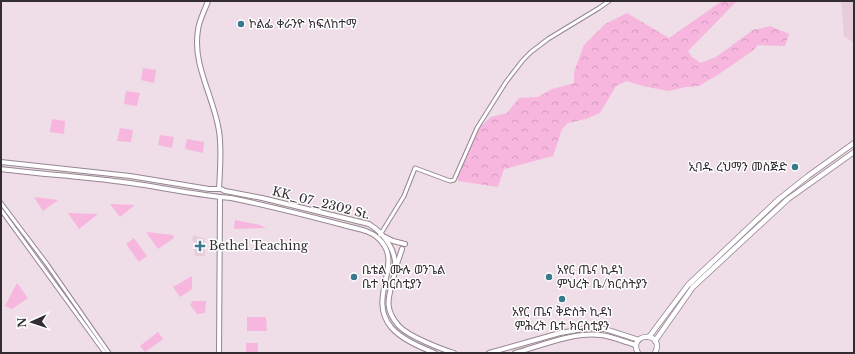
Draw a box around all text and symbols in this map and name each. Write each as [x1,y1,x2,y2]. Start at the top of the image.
place label: ኮልፌ ቀራንዮ ክፍለከተማ [249,16,357,31]
marker: ኮልፌ ቀራንዮ ክፍለከተማ [236,19,246,29]
place label: ኢባዱ ረህማን መስጅድ [689,159,787,174]
marker: ኢባዱ ረህማን መስጅድ [790,162,800,172]
street label: KK_07_2302 St. [271,183,372,222]
place label: Bethel Teaching [209,238,309,253]
marker: Bethel Teaching [194,240,206,252]
place label: ቤቴል ሙሉ ወንጌል ቤተ ክርስቲያን [362,262,445,291]
place label: አየር ጤና ኪዳነ ምህረት ቤ/ክርስትያን [557,262,648,291]
marker: ቤቴል ሙሉ ወንጌል ቤተ ክርስቲያን [349,272,359,282]
marker: አየር ጤና ኪዳነ ምህረት ቤ/ክርስትያን [544,272,554,282]
marker: አየር ጤና ቅድስት ኪዳነ ምሕረት ቤተ ክርስቲያን [557,294,567,304]
north arrow [12,302,52,342]
place label: አየር ጤና ቅድስት ኪዳነ ምሕረት ቤተ ክርስቲያን [512,304,612,333]
text: N [15,316,29,328]

